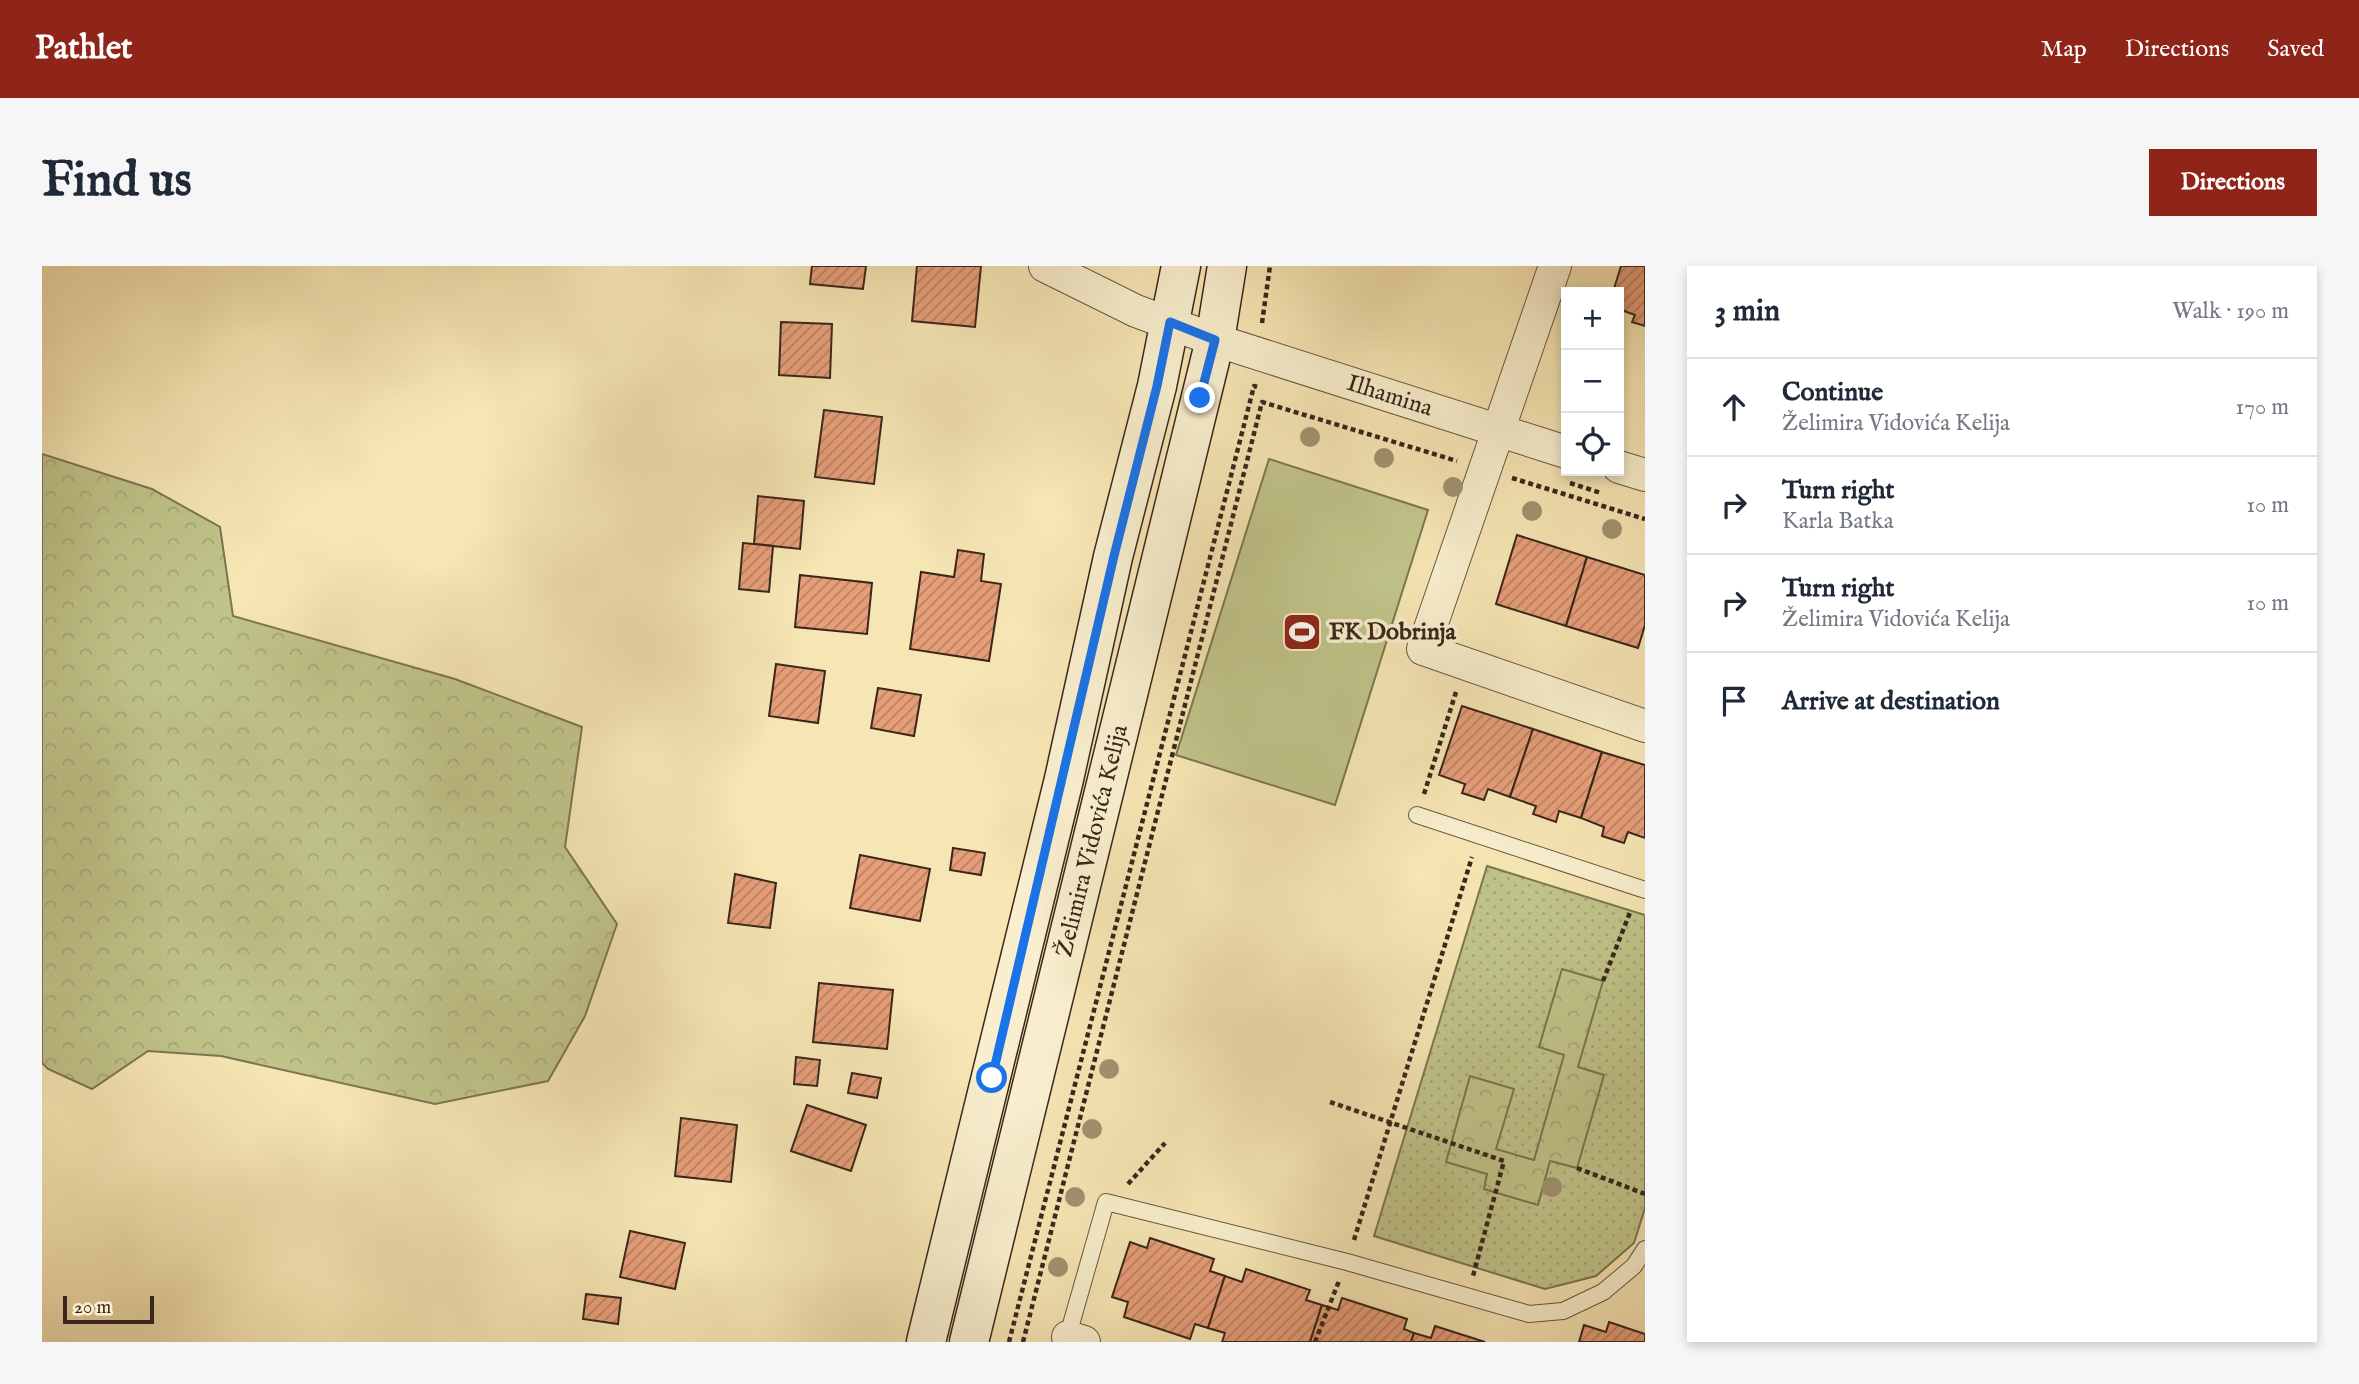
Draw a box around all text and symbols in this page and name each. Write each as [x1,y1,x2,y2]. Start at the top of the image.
text: Pathlet [35,28,132,70]
text: Map [2041,34,2087,65]
text: Directions [2125,34,2229,65]
text: Saved [2267,34,2324,65]
button: Directions [2149,149,2317,216]
text: Find us [42,151,192,213]
map controls [1561,287,1624,476]
button: + [1561,287,1624,350]
text: 3 min [1715,293,1780,331]
text: Walk · 190 m [2172,297,2289,326]
button: − [1561,350,1624,413]
street label: Ilhamina [1343,368,1437,424]
text: Continue [1782,376,1883,409]
route end [1184,382,1215,413]
icon: ahead [1715,388,1753,426]
text: 170 m [2236,393,2289,422]
text: Želimira Vidovića Kelija [1782,409,2010,438]
button: locate [1561,413,1624,476]
text: Turn right [1782,474,1895,507]
icon: right [1715,486,1753,524]
text: 10 m [2246,491,2289,520]
text: Karla Batka [1782,507,1894,536]
text: Turn right [1782,572,1895,605]
icon: right [1715,584,1753,622]
text: 10 m [2246,589,2289,618]
text: Želimira Vidovića Kelija [1782,605,2010,634]
sports icon: FK Dobrinja [1281,611,1323,653]
place label: FK Dobrinja [1329,617,1456,648]
icon: arrive [1715,682,1753,720]
text: Arrive at destination [1782,685,2000,718]
street label: Želimira Vidovića Kelija [1049,721,1136,960]
route start [976,1062,1007,1093]
scale bar [63,1293,154,1325]
text: 20 m [74,1296,111,1320]

